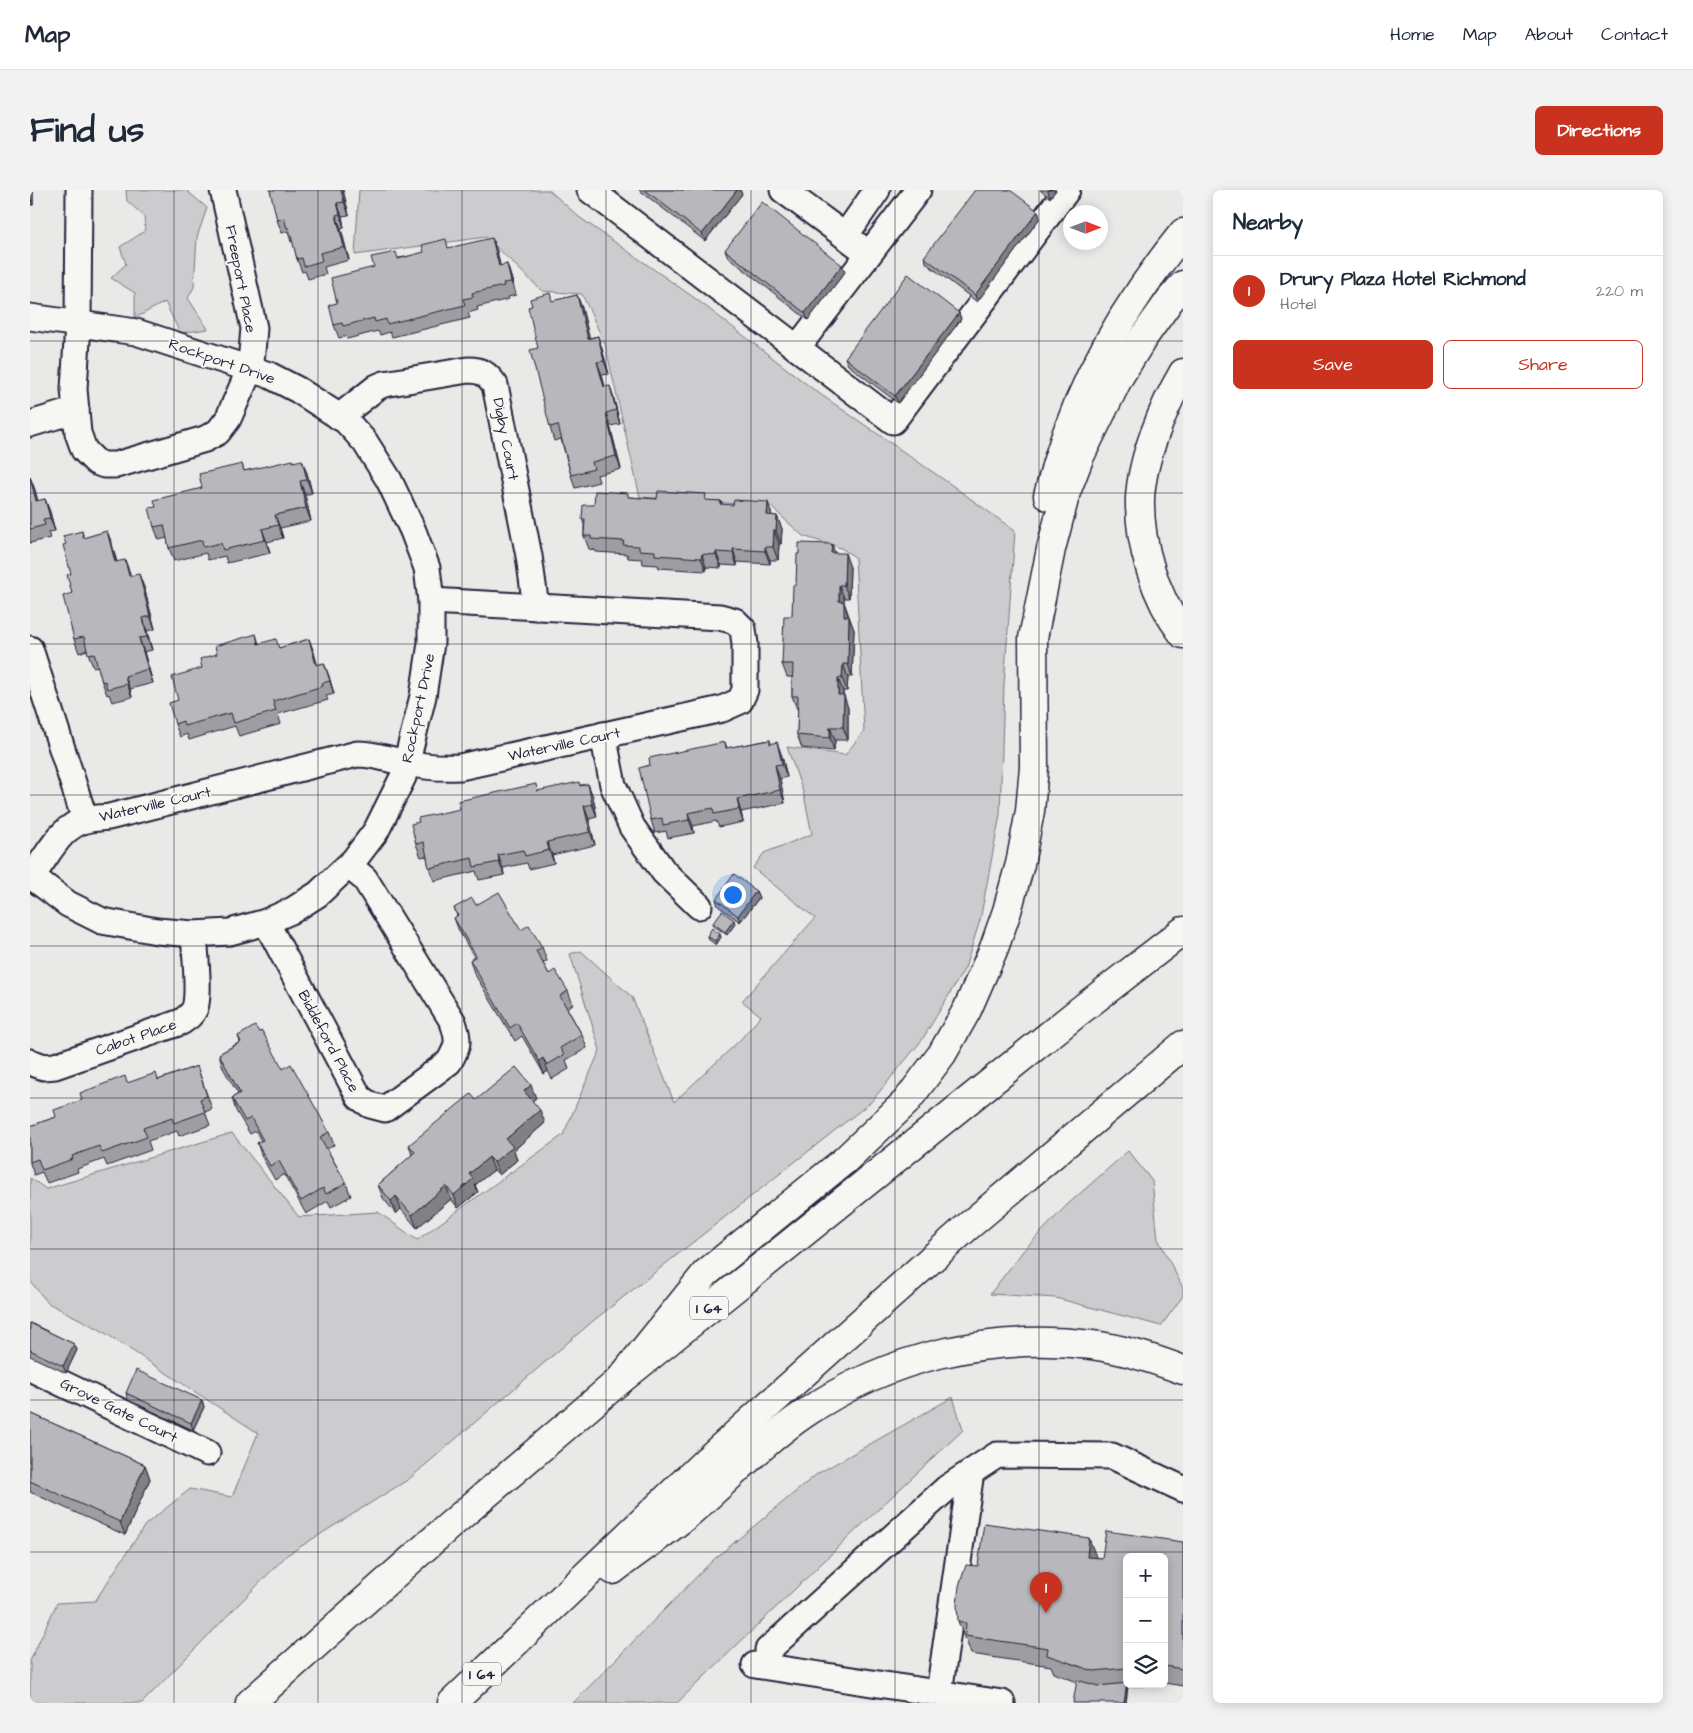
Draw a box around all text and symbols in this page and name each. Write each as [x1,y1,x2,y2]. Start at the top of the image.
text: Map [25,18,70,52]
text: Home [1390,22,1435,47]
text: Map [1463,22,1497,47]
text: About [1525,22,1573,47]
text: Contact [1601,22,1668,47]
text: Find us [30,106,144,155]
button: Directions [1535,106,1663,155]
north arrow [1063,205,1108,250]
text: Nearby [1233,208,1303,237]
street label: Freeport Place [220,223,261,335]
text: Drury Plaza Hotel Richmond [1280,266,1526,293]
text: 1 [1248,280,1250,302]
text: 220 m [1596,280,1643,302]
text: Hotel [1280,293,1316,315]
street label: Rockport Drive [166,333,278,389]
button: Save [1233,340,1433,389]
button: Share [1443,340,1643,389]
street label: Digby Court [486,396,524,482]
street label: Rockport Drive [397,652,440,765]
street label: Waterville Court [506,722,622,767]
street label: Waterville Court [97,781,213,828]
your location [720,882,746,908]
street label: Biddeford Place [293,986,364,1096]
street label: Cabot Place [93,1014,179,1061]
road number: I 64 [690,1296,728,1320]
street label: Grove Gate Court [57,1373,181,1448]
map controls [1123,1553,1168,1688]
button: + [1123,1553,1168,1598]
pin: 1 [1030,1572,1062,1613]
button: − [1123,1598,1168,1643]
button: layers [1123,1643,1168,1688]
road number: I 64 [463,1662,501,1686]

